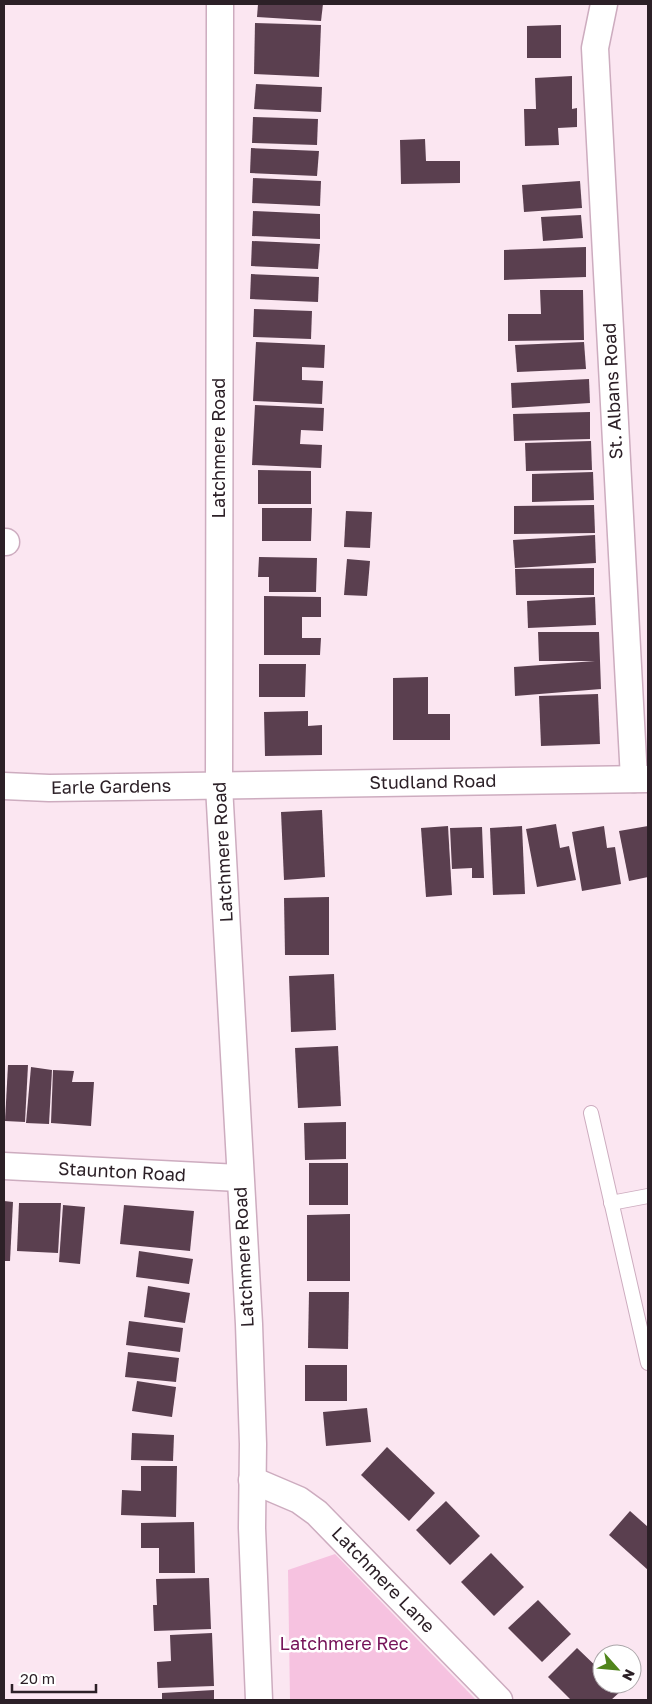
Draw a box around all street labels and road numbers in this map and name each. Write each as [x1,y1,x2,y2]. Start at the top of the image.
street label: St. Albans Road [597,322,627,460]
street label: Latchmere Road [207,378,229,518]
street label: Studland Road [369,769,497,793]
street label: Earle Gardens [51,774,171,798]
street label: Latchmere Road [207,781,237,923]
street label: Staunton Road [58,1157,187,1185]
street label: Latchmere Road [228,1186,258,1328]
street label: Latchmere Lane [328,1522,440,1637]

